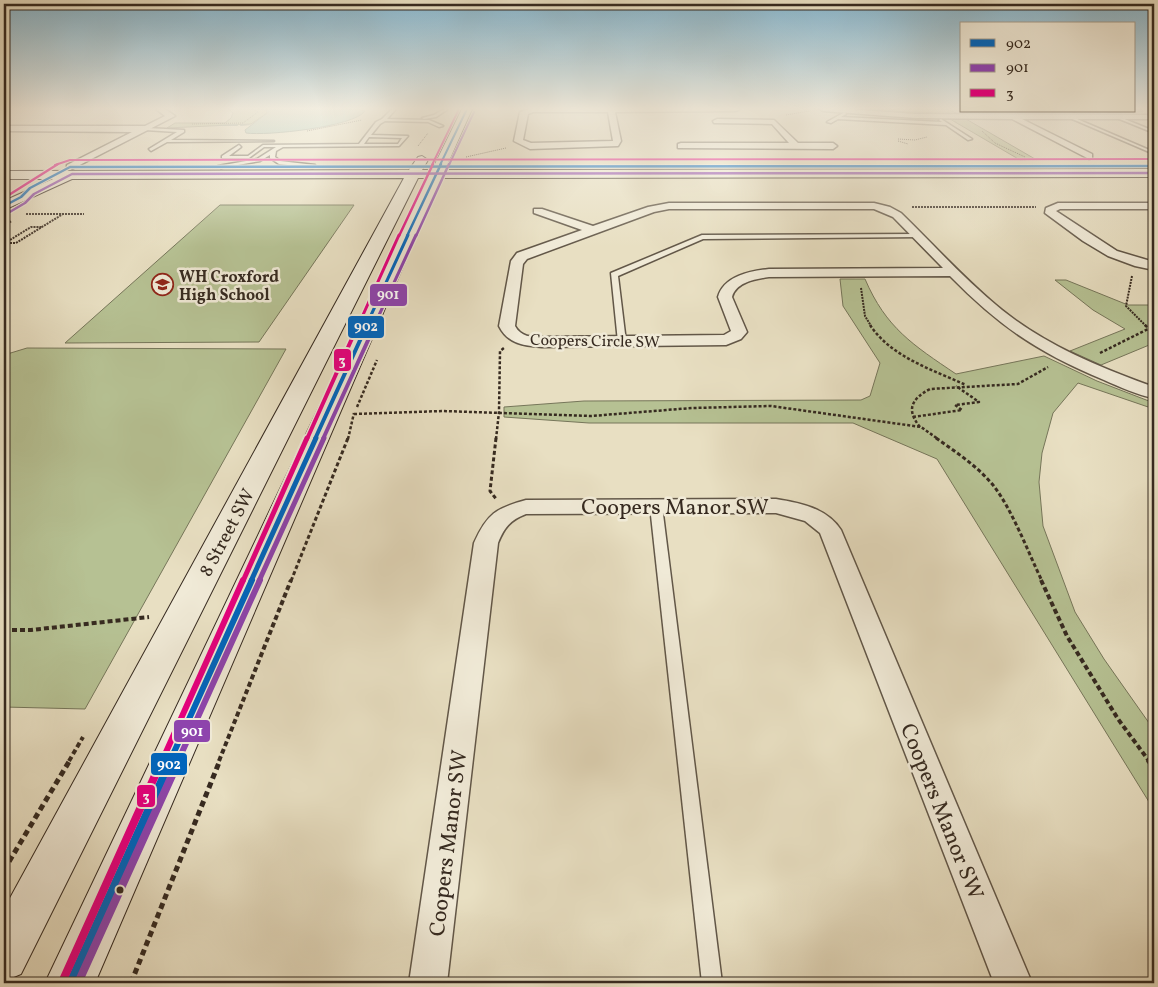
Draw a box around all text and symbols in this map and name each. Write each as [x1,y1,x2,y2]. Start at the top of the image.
legend [960,22,1136,112]
text: 902 [1006,34,1031,55]
text: 901 [1006,58,1029,79]
text: 3 [1006,84,1014,105]
place label: WH Croxford High School [179,267,279,307]
school or university icon: WH Croxford High School [151,273,175,297]
line badge: 901 [369,283,408,307]
text: 901 [377,286,399,305]
line badge: 902 [347,315,385,339]
text: 902 [354,318,378,337]
street label: Coopers Circle SW [530,330,660,354]
line badge: 3 [333,348,352,372]
text: 3 [338,352,346,371]
street label: 8 Street SW [194,484,262,582]
street label: Coopers Manor SW [581,493,769,524]
line badge: 901 [173,719,211,743]
street label: Coopers Manor SW [891,719,990,905]
text: 901 [181,723,203,742]
street label: Coopers Manor SW [423,748,476,938]
line badge: 902 [150,752,188,776]
text: 902 [157,756,181,775]
line badge: 3 [136,784,156,808]
text: 3 [142,788,150,807]
unlabelled marker [115,885,125,895]

